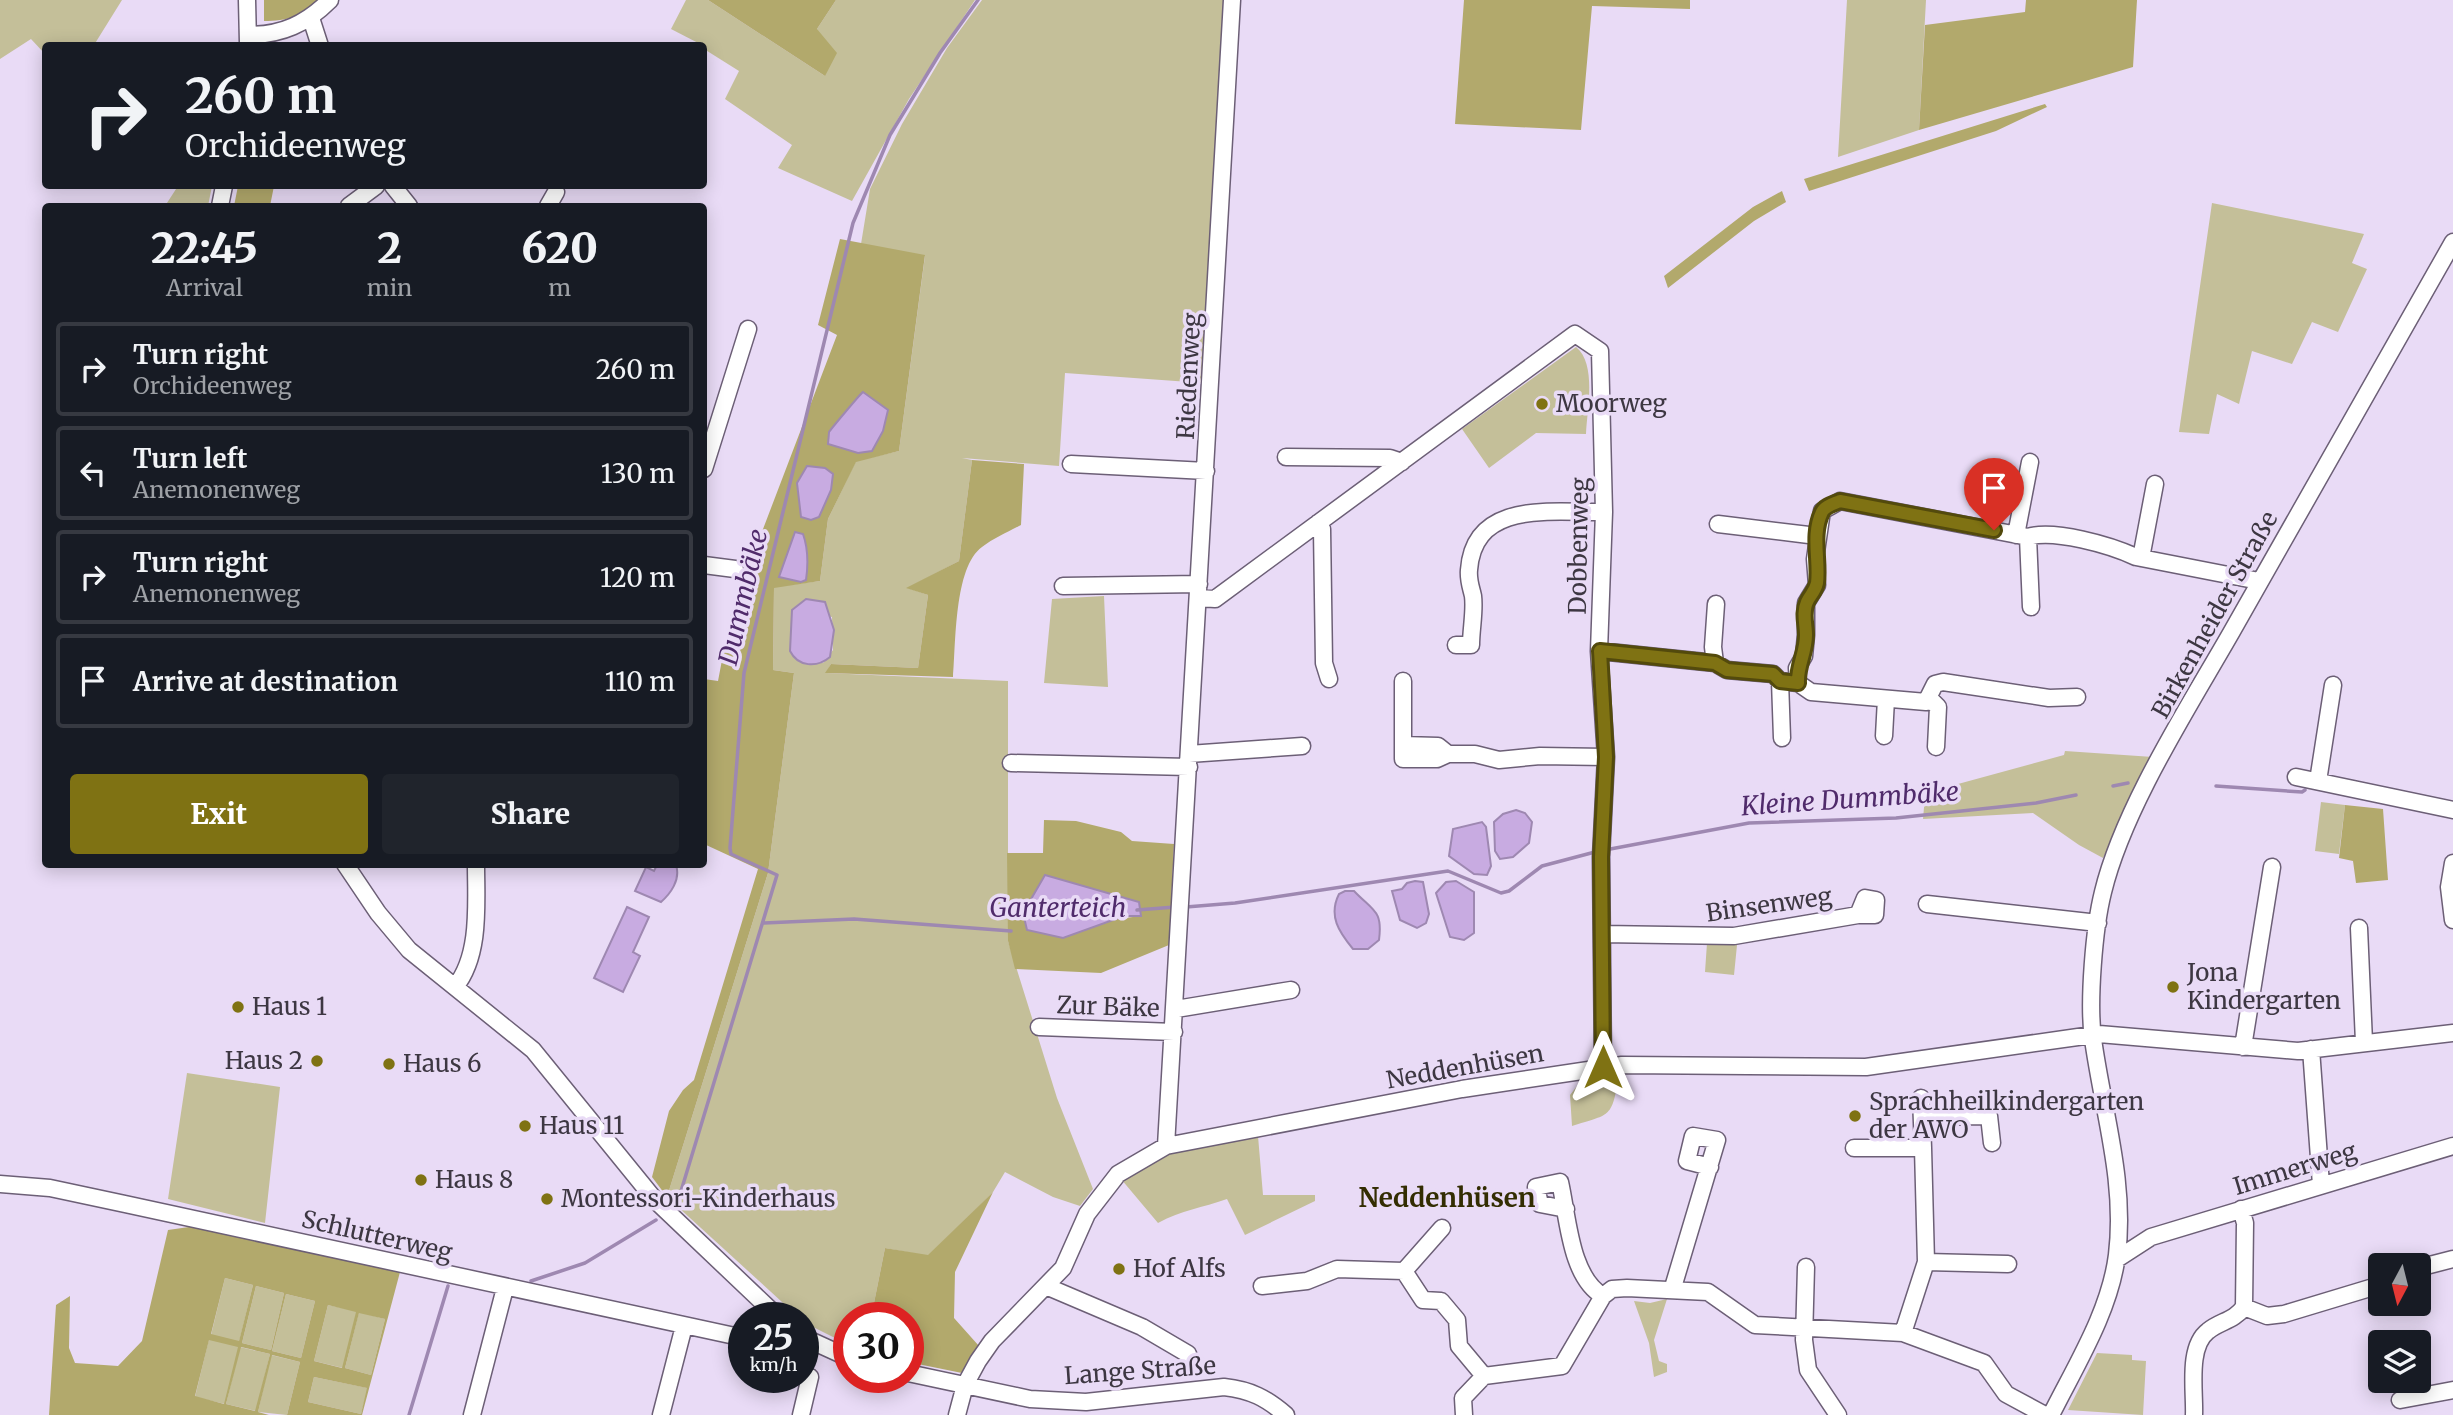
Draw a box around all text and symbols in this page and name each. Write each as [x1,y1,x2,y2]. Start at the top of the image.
text: 260 m [185,65,336,126]
icon: right [70,70,161,161]
text: Orchideenweg [185,126,406,166]
text: 22:45 [151,222,258,274]
text: 2 [377,222,402,274]
text: 620 [521,222,598,274]
text: Arrival [166,273,243,302]
text: min [367,273,412,302]
text: m [548,273,571,302]
street label: Riedenweg [1170,311,1207,440]
text: Turn right [133,338,268,371]
icon: right [74,350,112,388]
text: 260 m [596,353,675,386]
text: Orchideenweg [133,371,292,400]
place label: Moorweg [1556,388,1667,419]
marker: Moorweg [1534,396,1550,412]
text: Turn left [133,442,247,475]
icon: left [74,454,112,492]
text: 130 m [601,457,675,490]
pin [1964,458,2024,530]
icon: arrive [1975,469,2013,507]
text: Anemonenweg [133,475,300,504]
street label: Dobbenweg [1562,477,1595,615]
street label: Birkenheider Straße [2145,506,2284,724]
water label: Dummbäke [711,526,774,669]
text: Turn right [133,546,268,579]
icon: right [74,558,112,596]
text: 120 m [600,561,675,594]
text: Anemonenweg [133,579,300,608]
icon: arrive [74,662,112,700]
text: Arrive at destination [133,665,398,698]
text: 110 m [605,665,675,698]
button: Exit [70,774,368,854]
button: Share [382,774,679,854]
water label: Kleine Dummbäke [1739,774,1960,823]
street label: Binsenweg [1704,880,1834,929]
water label: Ganterteich [990,891,1126,924]
place label: Jona Kindergarten [2186,957,2341,1016]
marker: Jona Kindergarten [2165,979,2181,995]
street label: Zur Bäke [1056,989,1160,1024]
place label: Haus 1 [252,991,327,1022]
marker: Haus 1 [230,999,246,1015]
position arrow [1566,1030,1640,1104]
street label: Neddenhüsen [1384,1037,1546,1096]
place label: Haus 2 [225,1045,303,1076]
place label: Haus 6 [403,1048,482,1079]
marker: Haus 2 [309,1053,325,1069]
marker: Haus 6 [381,1056,397,1072]
place label: Sprachheilkindergarten der AWO [1869,1086,2144,1145]
marker: Sprachheilkindergarten der AWO [1847,1108,1863,1124]
place label: Haus 11 [539,1110,624,1141]
marker: Haus 11 [517,1118,533,1134]
street label: Immerweg [2229,1135,2361,1202]
place label: Haus 8 [435,1164,513,1195]
marker: Haus 8 [413,1172,429,1188]
district label: Neddenhüsen [1359,1181,1536,1214]
place label: Montessori-Kinderhaus [561,1183,836,1214]
marker: Montessori-Kinderhaus [539,1191,555,1207]
street label: Schlutterweg [299,1203,456,1268]
place label: Hof Alfs [1133,1253,1226,1284]
north arrow [2368,1253,2431,1316]
map controls [2368,1253,2431,1393]
marker: Hof Alfs [1111,1261,1127,1277]
speed limit sign: 30 [833,1302,924,1393]
text: 25 [753,1316,794,1360]
button: layers [2368,1330,2431,1393]
street label: Lange Straße [1063,1350,1217,1391]
text: km/h [750,1353,797,1376]

